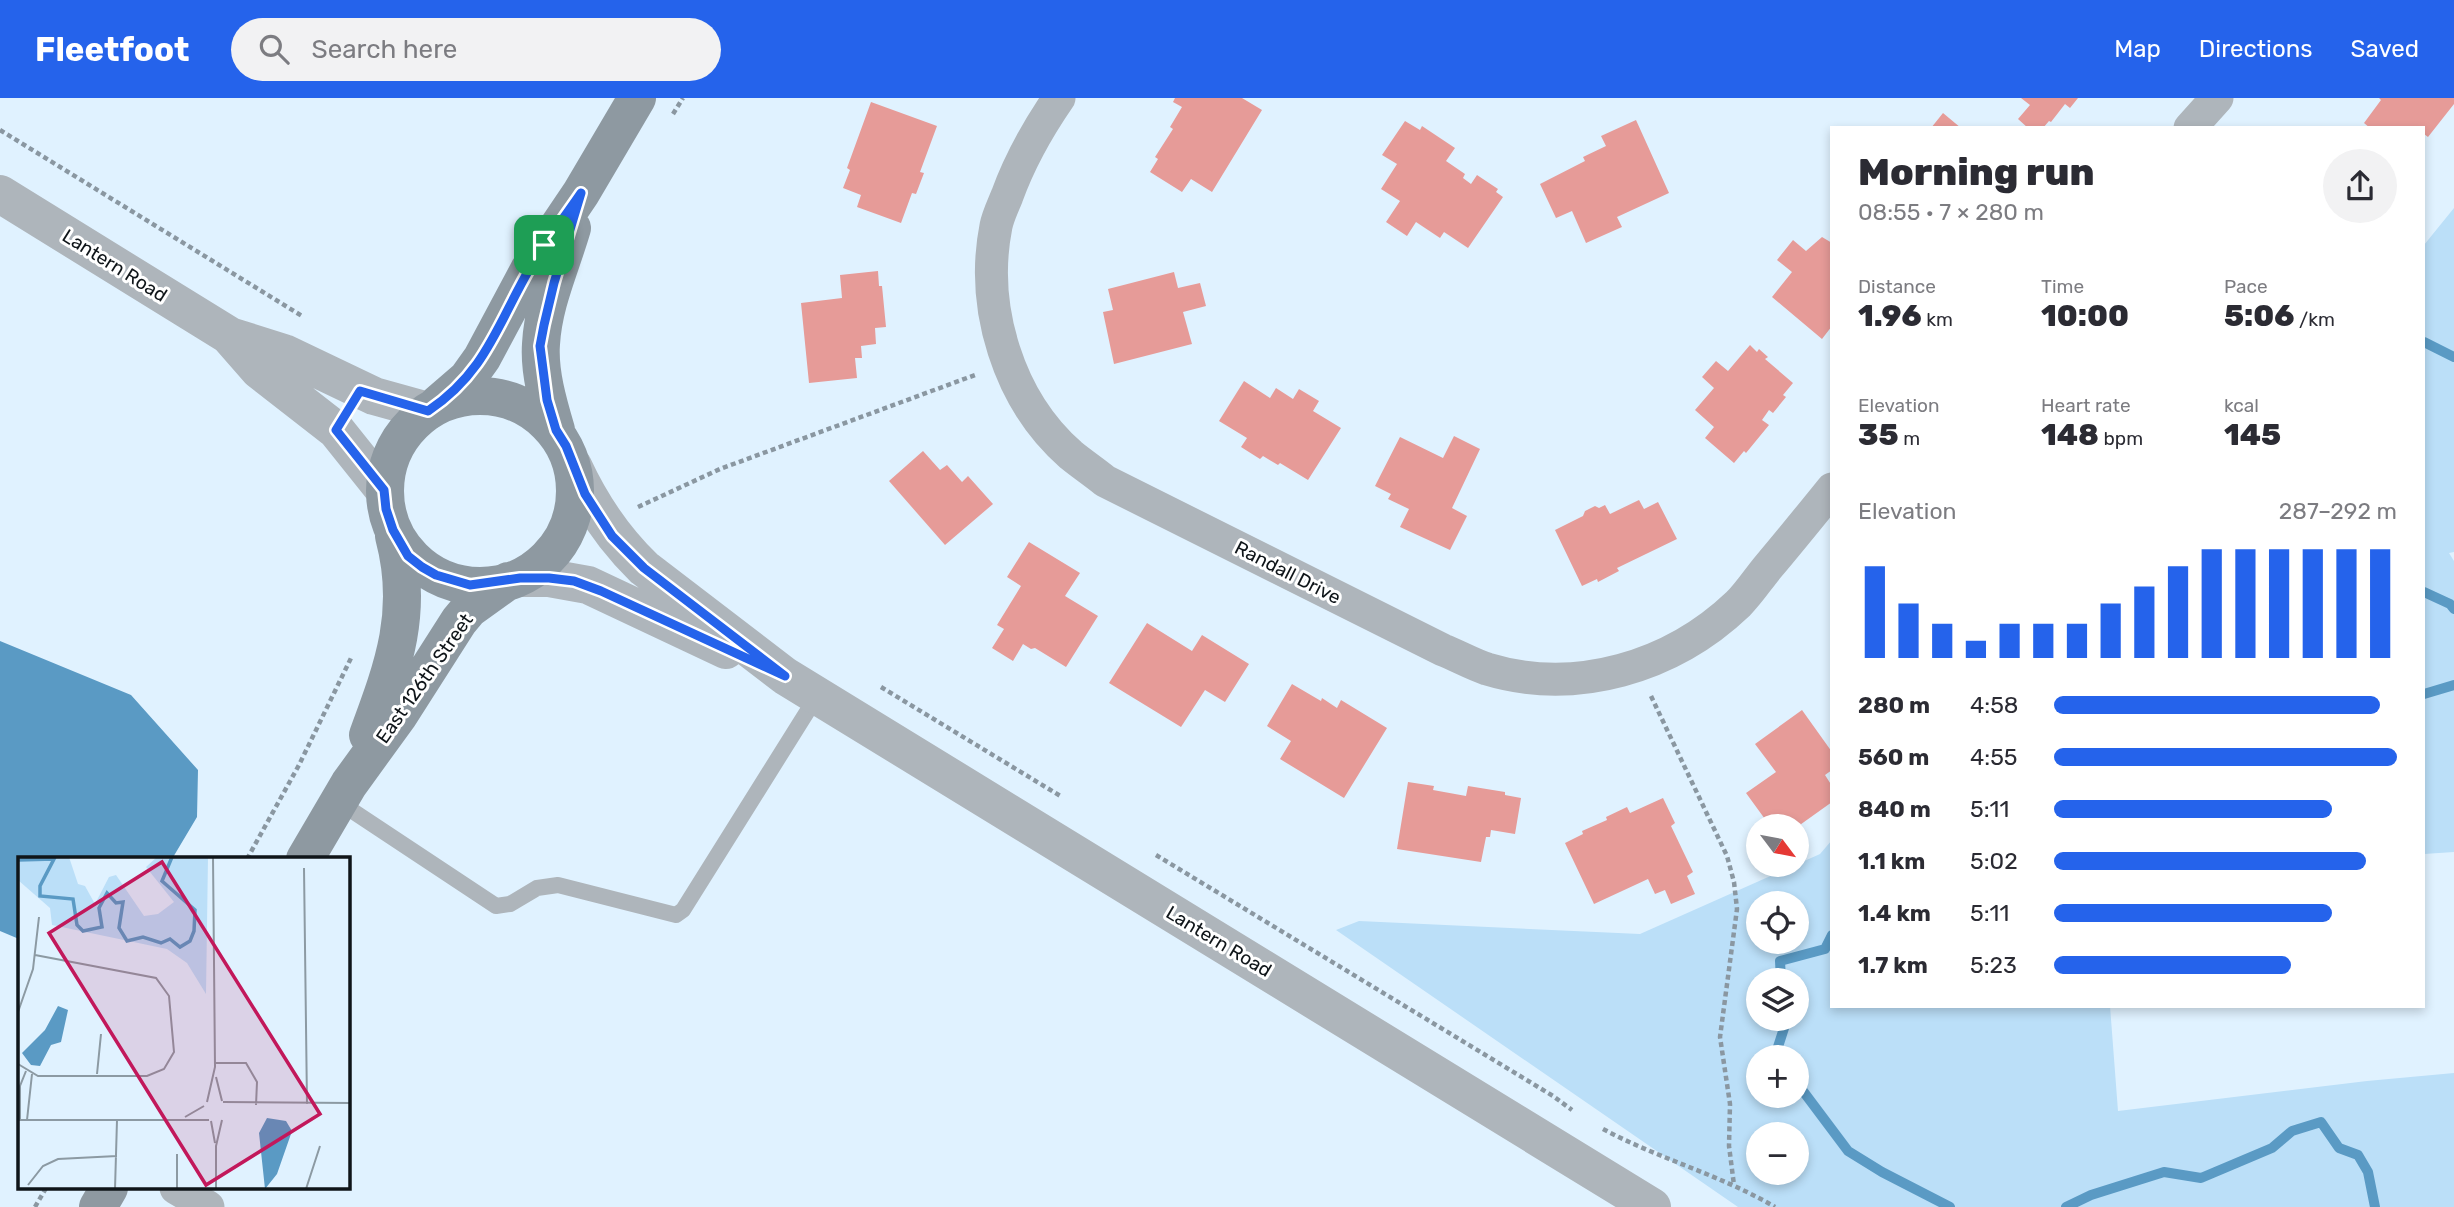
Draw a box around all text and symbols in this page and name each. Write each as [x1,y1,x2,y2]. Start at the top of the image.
search box [231,18,721,81]
text: Fleetfoot [35,30,189,69]
icon: search [255,30,293,68]
text: Search here [311,34,457,65]
text: Map [2114,35,2161,63]
text: Directions [2199,35,2312,63]
text: Saved [2350,35,2419,63]
text: Morning run [1858,149,2095,195]
button: share [2323,149,2397,223]
text: 08:55 · 7 × 280 m [1858,198,2044,226]
pin [514,215,574,275]
street label: Lantern Road [58,224,171,307]
icon: arrive [525,226,563,264]
text: Distance [1858,275,1936,298]
text: Time [2041,275,2084,298]
text: Pace [2224,275,2268,298]
text: 1.96 [1858,298,1922,334]
text: 10:00 [2041,298,2129,334]
text: 5:06 [2224,298,2294,334]
text: km [1922,308,1953,331]
text: /km [2294,308,2335,331]
text: Elevation [1858,394,1939,417]
text: Heart rate [2041,394,2131,417]
text: kcal [2224,394,2259,417]
text: 35 [1858,417,1899,453]
text: 148 [2041,417,2099,453]
text: 145 [2224,417,2281,453]
text: m [1899,427,1920,450]
text: bpm [2099,427,2143,450]
text: Elevation [1858,497,1957,525]
text: 287–292 m [2279,497,2397,525]
street label: Randall Drive [1231,536,1345,609]
street label: East 126th Street [371,609,478,748]
text: 280 m [1858,691,1930,719]
text: 4:58 [1970,691,2018,719]
text: 560 m [1858,743,1929,771]
text: 4:55 [1970,743,2018,771]
text: 840 m [1858,795,1931,823]
text: 5:11 [1970,795,2009,823]
north arrow [1746,814,1810,877]
map controls [1746,814,1809,1185]
text: 1.1 km [1858,847,1925,875]
text: 5:02 [1970,847,2018,875]
inset map [18,857,350,1190]
button: locate [1746,891,1809,954]
text: 1.4 km [1858,899,1931,927]
text: 5:11 [1970,899,2009,927]
street label: Lantern Road [1162,901,1276,982]
text: 1.7 km [1858,951,1928,979]
text: 5:23 [1970,951,2017,979]
button: layers [1746,968,1809,1031]
button: + [1746,1045,1809,1108]
button: − [1746,1122,1809,1185]

